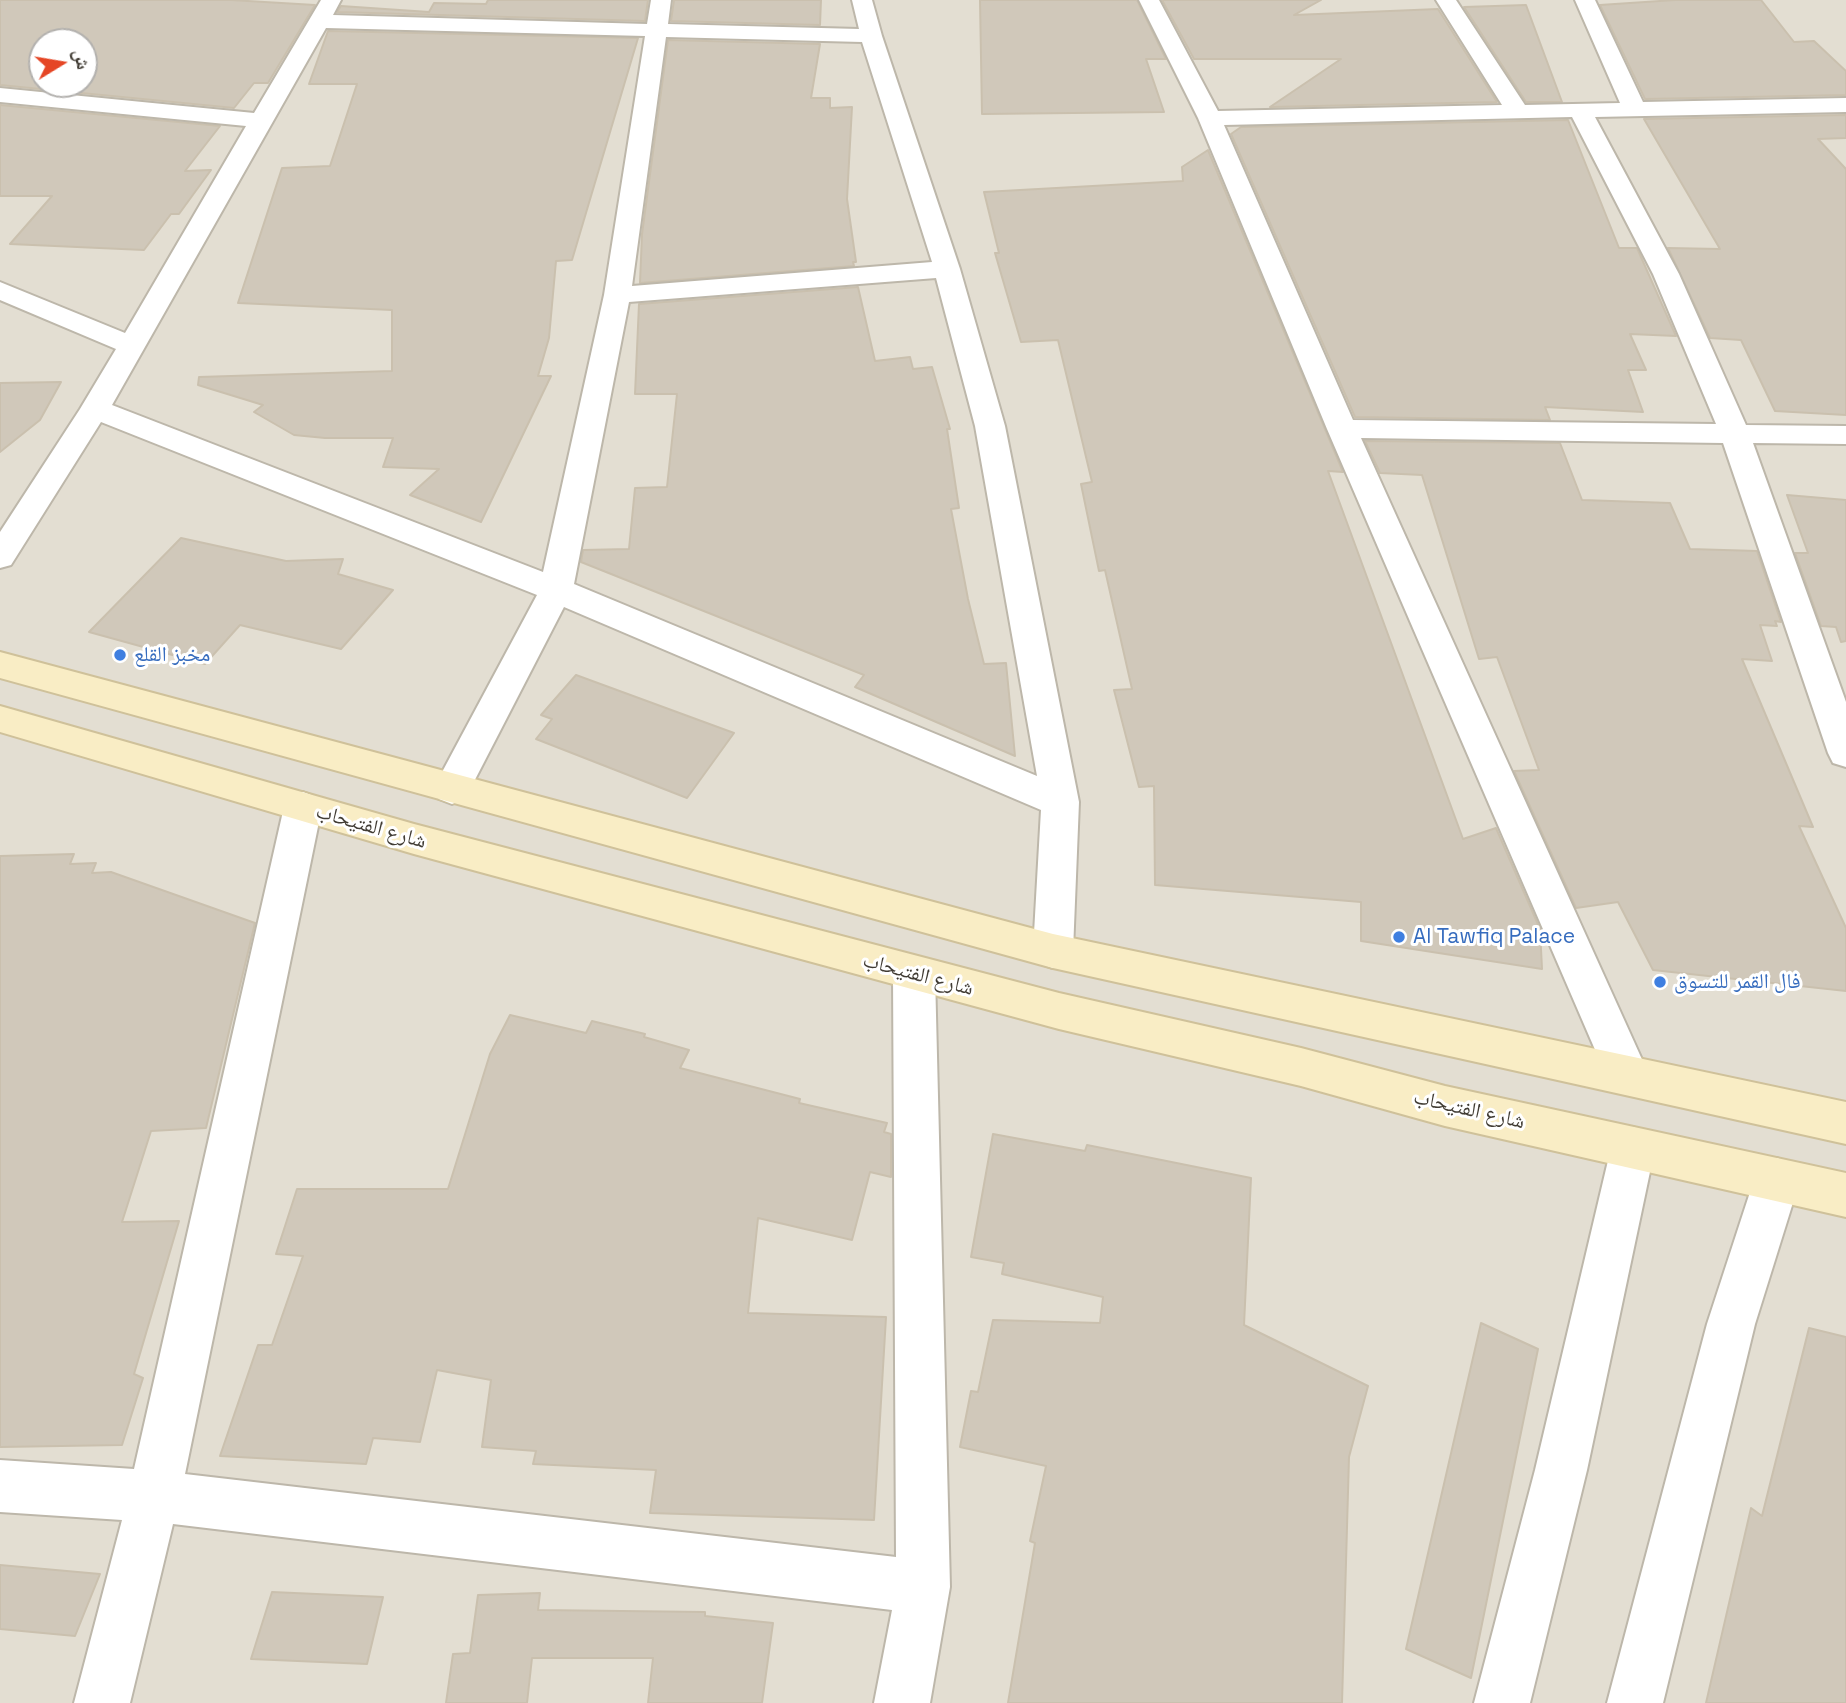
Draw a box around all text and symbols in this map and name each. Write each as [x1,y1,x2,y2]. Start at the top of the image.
north arrow [28,28,98,98]
text: ش [68,47,96,72]
place label: مخبز القلع [134,642,210,668]
marker: مخبز القلع [112,647,128,663]
street label: شارع الفتيحاب [313,799,429,855]
place label: Al Tawfiq Palace [1413,924,1575,950]
marker: Al Tawfiq Palace [1391,929,1407,945]
street label: شارع الفتيحاب [860,948,976,1002]
place label: فال القمر للتسوق [1674,969,1801,995]
marker: فال القمر للتسوق [1652,974,1668,990]
street label: شارع الفتيحاب [1411,1085,1527,1135]

